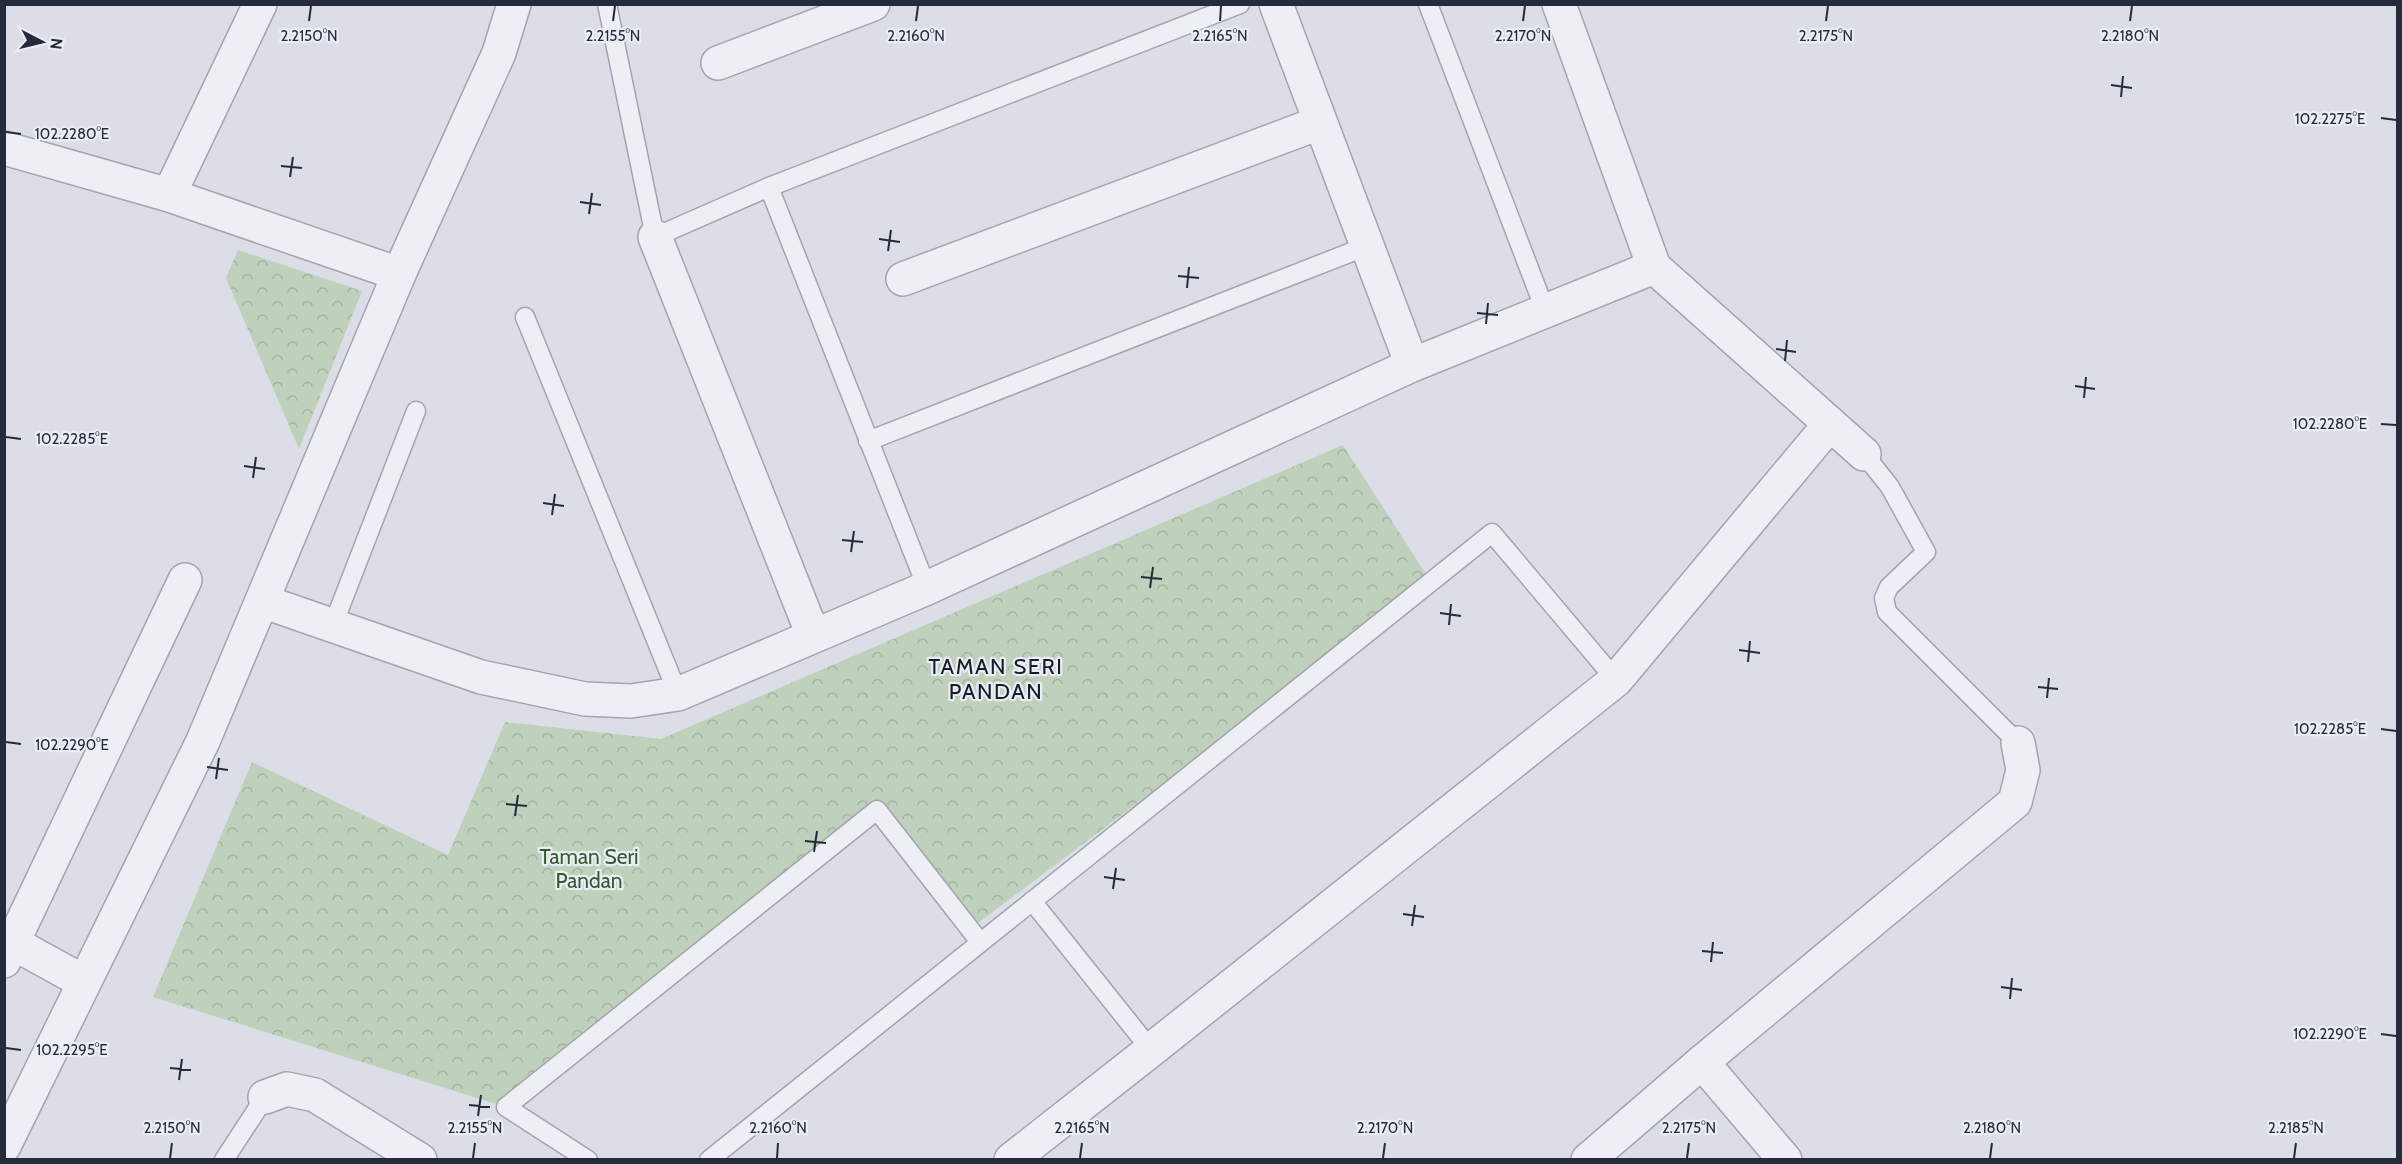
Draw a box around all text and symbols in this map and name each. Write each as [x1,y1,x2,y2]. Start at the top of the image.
north arrow [12,12,72,72]
text: 2.2150°N [280,27,338,45]
text: 2.2155°N [586,27,640,45]
text: 2.2160°N [887,27,945,45]
text: 2.2165°N [1192,27,1248,45]
text: 2.2170°N [1495,27,1551,45]
text: 2.2175°N [1799,27,1853,45]
text: 2.2180°N [2101,27,2159,45]
text: N [46,37,67,51]
text: 102.2275°E [2295,110,2365,128]
text: 102.2280°E [35,125,109,143]
text: 102.2280°E [2293,415,2367,433]
text: 102.2285°E [36,430,108,448]
district label: TAMAN SERI PANDAN [929,653,1063,705]
text: 102.2285°E [2294,720,2366,738]
text: 102.2290°E [35,736,109,754]
park label: Taman Seri Pandan [539,844,639,893]
text: 102.2290°E [2293,1025,2367,1043]
text: 102.2295°E [36,1041,108,1059]
text: 2.2150°N [143,1119,201,1137]
text: 2.2155°N [448,1119,502,1137]
text: 2.2160°N [749,1119,807,1137]
text: 2.2165°N [1054,1119,1110,1137]
text: 2.2170°N [1357,1119,1413,1137]
text: 2.2175°N [1662,1119,1716,1137]
text: 2.2180°N [1963,1119,2021,1137]
text: 2.2185°N [2268,1119,2324,1137]

